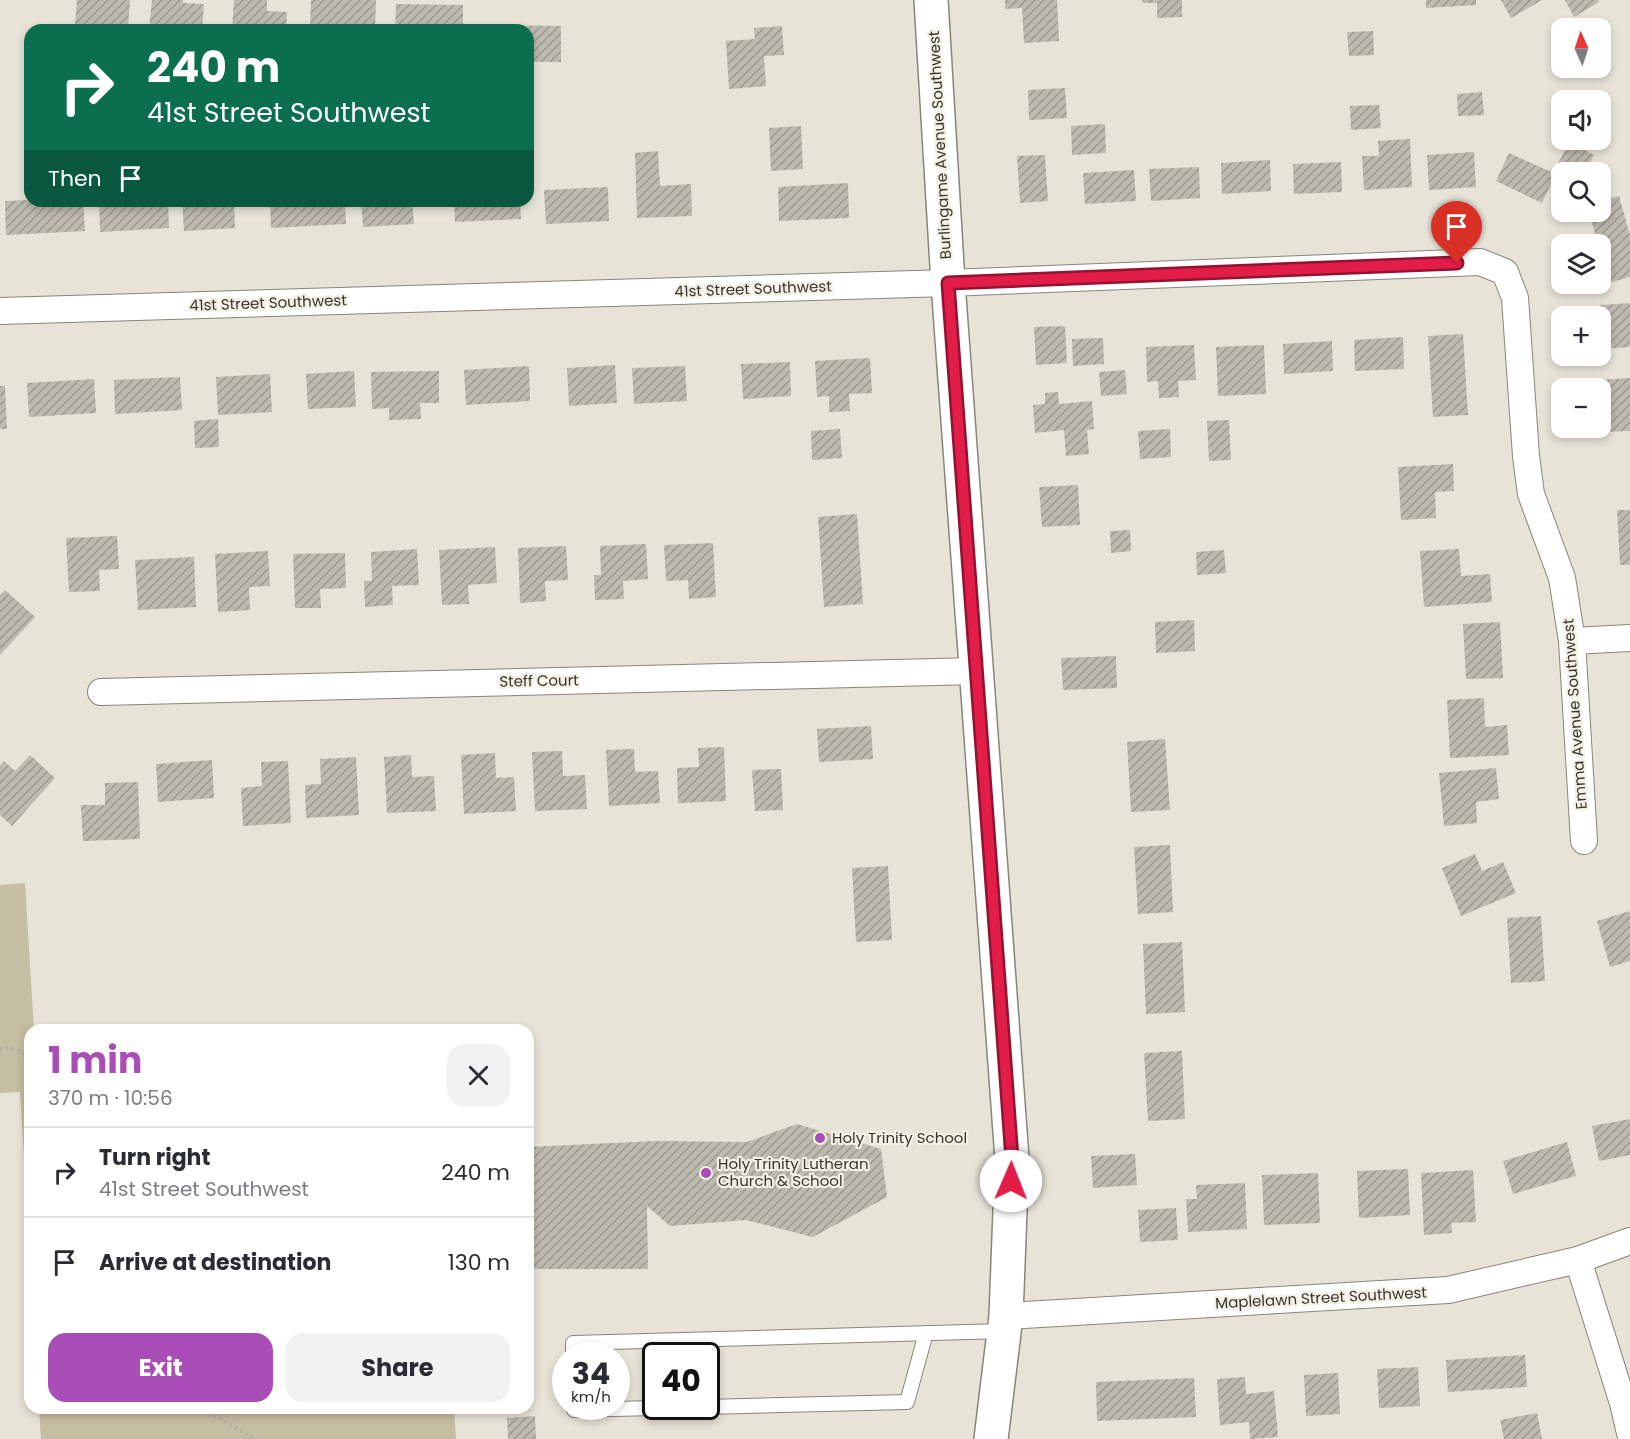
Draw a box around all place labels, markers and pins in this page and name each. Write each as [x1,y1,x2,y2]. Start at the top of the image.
pin [1431,201,1482,263]
place label: Holy Trinity School [832,1127,967,1148]
marker: Holy Trinity School [813,1131,827,1145]
place label: Holy Trinity Lutheran Church & School [718,1153,869,1191]
marker: Holy Trinity Lutheran Church & School [699,1166,713,1180]

